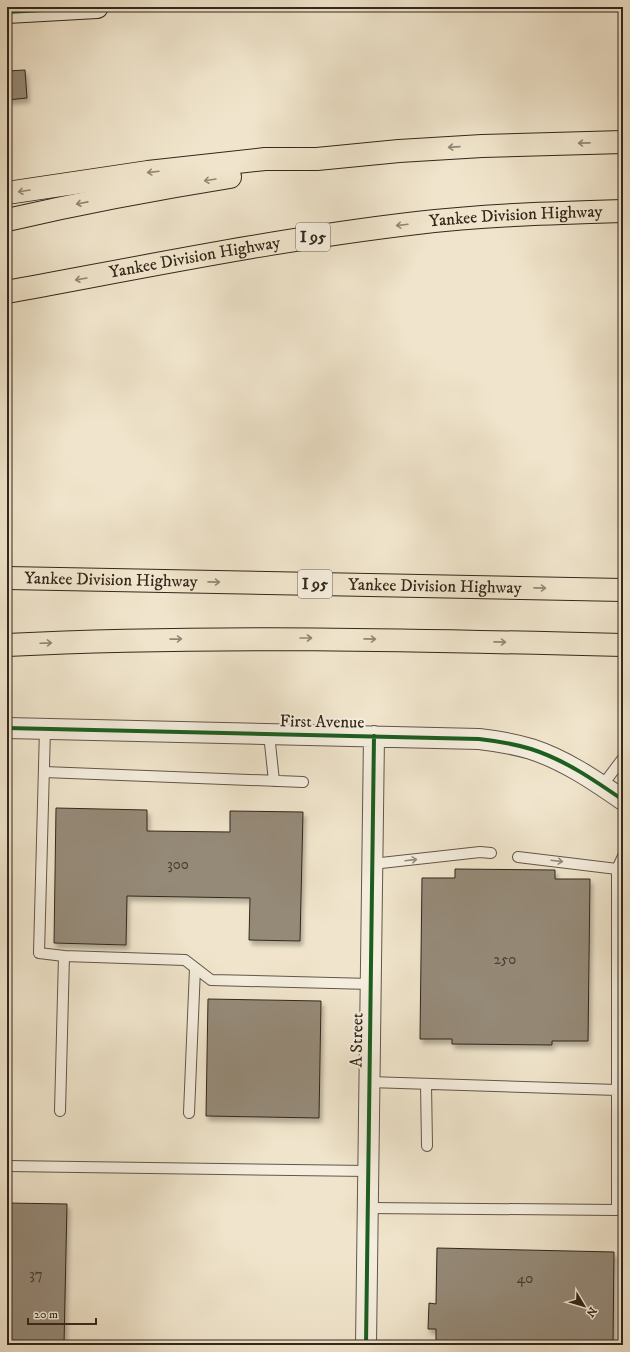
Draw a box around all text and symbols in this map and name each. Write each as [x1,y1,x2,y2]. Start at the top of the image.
one-way arrow [578,139,591,147]
one-way arrow [448,144,461,151]
one-way arrow [147,168,160,176]
one-way arrow [204,176,217,184]
one-way arrow [18,187,31,195]
one-way arrow [76,200,89,208]
street label: Yankee Division Highway [428,201,604,233]
one-way arrow [396,221,409,229]
road number: I 95 [296,223,330,251]
street label: Yankee Division Highway [107,231,283,284]
one-way arrow [75,275,88,283]
street label: Yankee Division Highway [24,567,199,593]
road number: I 95 [298,570,332,598]
street label: Yankee Division Highway [348,574,523,599]
one-way arrow [207,578,220,586]
one-way arrow [533,584,546,592]
one-way arrow [299,634,312,642]
one-way arrow [363,635,376,643]
one-way arrow [169,636,182,643]
one-way arrow [493,638,506,646]
one-way arrow [39,639,52,647]
street label: First Avenue [279,710,365,734]
house number: 300 [167,855,189,874]
one-way arrow [404,856,417,863]
one-way arrow [550,858,563,865]
house number: 250 [494,950,516,969]
street label: A Street [346,1012,368,1068]
house number: 37 [29,1265,43,1284]
house number: 40 [517,1269,533,1288]
north arrow [564,1286,604,1326]
scale bar [28,1300,96,1326]
text: N [583,1304,599,1319]
text: 20 m [34,1307,58,1322]

